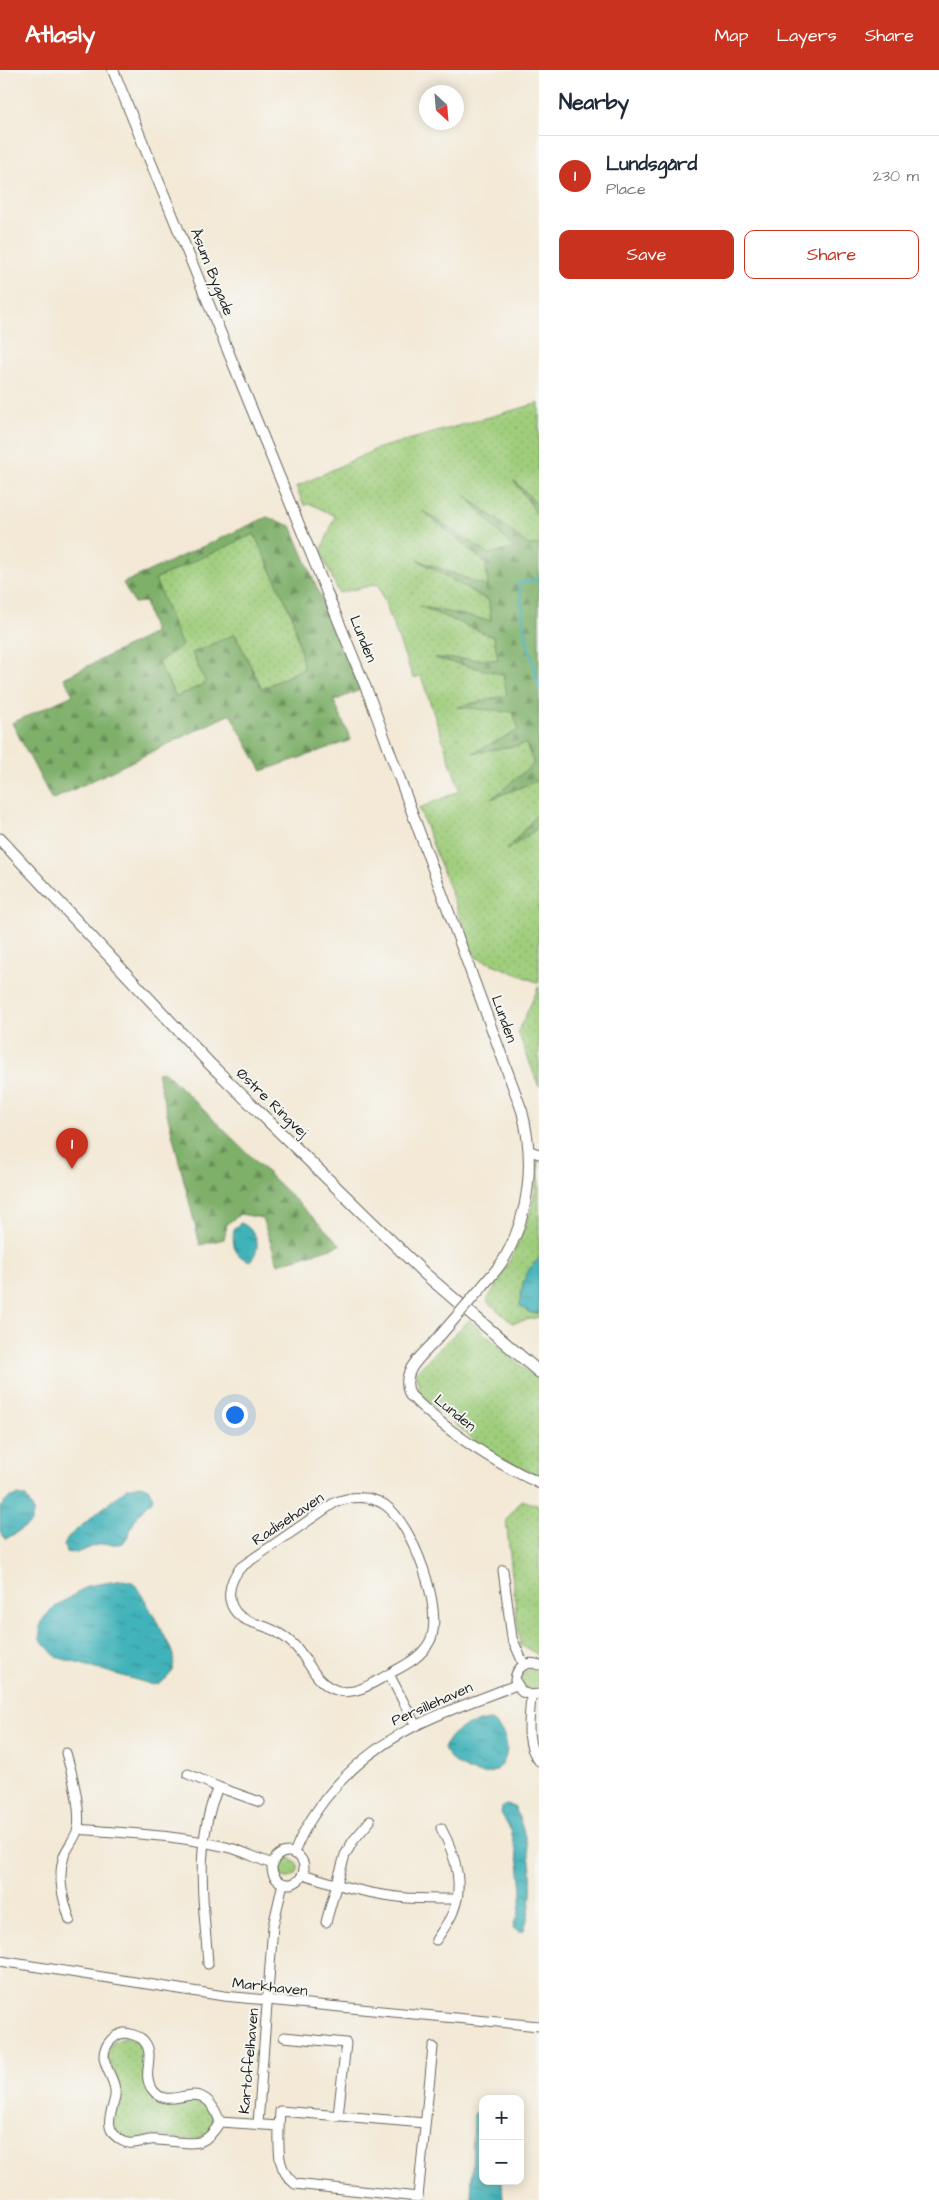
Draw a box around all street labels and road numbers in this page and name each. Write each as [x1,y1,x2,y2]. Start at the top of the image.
street label: Åsum Bygade [184,225,239,319]
street label: Lunden [344,612,382,666]
street label: Lunden [486,992,522,1046]
street label: Østre Ringvej [231,1063,313,1144]
street label: Lunden [429,1389,481,1437]
street label: Radisehaven [248,1487,328,1551]
street label: Persillehaven [388,1677,476,1731]
street label: Markhaven [231,1973,309,2001]
street label: Kartoffelhaven [234,2007,264,2115]

